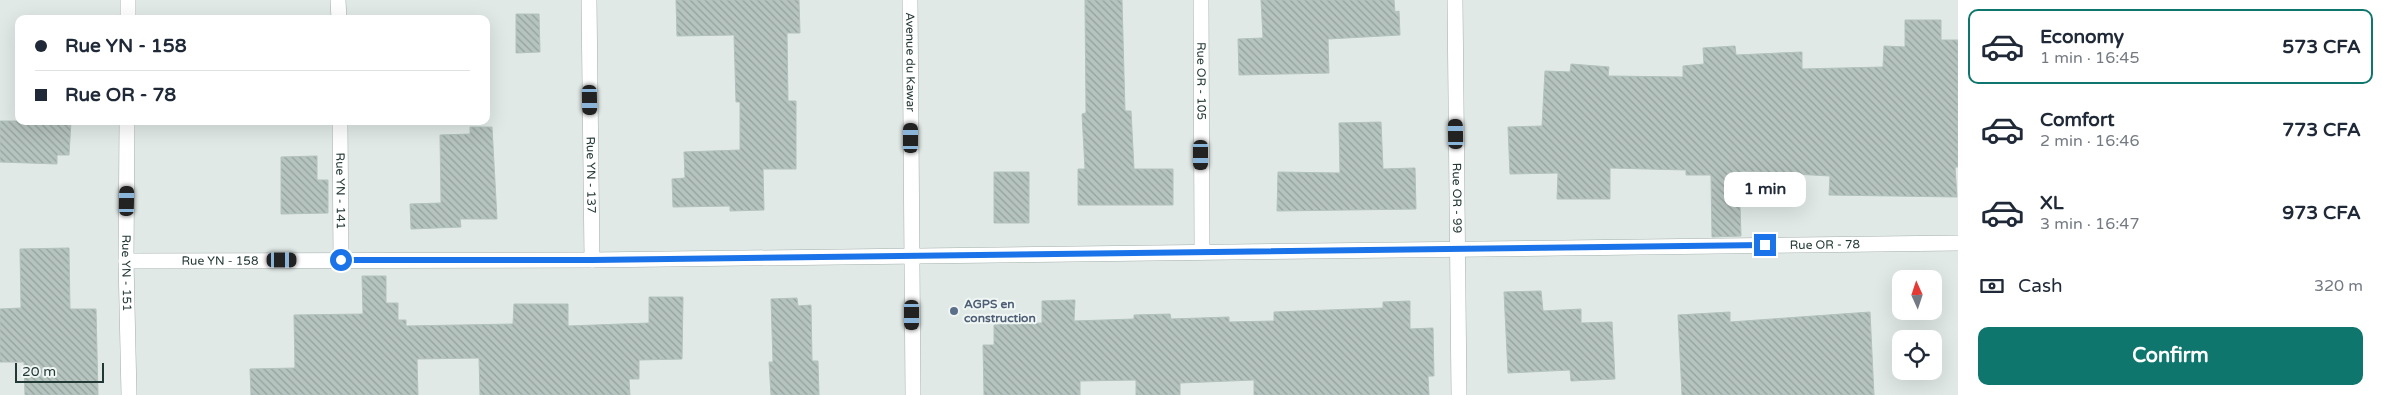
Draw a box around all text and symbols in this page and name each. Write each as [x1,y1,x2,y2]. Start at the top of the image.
street label: Avenue du Kawar [903,12,918,112]
icon: car [1980,24,2025,69]
text: Economy [2040,26,2124,48]
text: Rue YN - 158 [65,35,187,57]
text: 573 CFA [2282,36,2361,58]
street label: Rue OR - 105 [1194,42,1208,120]
text: 1 min · 16:45 [2040,48,2139,68]
text: Rue OR - 78 [65,84,176,106]
car [582,85,597,115]
icon: car [1980,107,2025,152]
text: Comfort [2040,109,2114,131]
car [1448,119,1463,149]
text: 773 CFA [2282,119,2361,141]
car [903,123,918,153]
text: 2 min · 16:46 [2040,131,2139,151]
street label: Rue YN - 137 [584,136,598,214]
car [1193,140,1208,170]
street label: Rue YN - 141 [333,153,348,229]
street label: Rue OR - 99 [1450,163,1464,233]
callout: 1 min [1724,172,1806,208]
text: 1 min [1744,179,1786,199]
car [119,186,134,216]
icon: car [1980,190,2025,235]
text: XL [2040,192,2064,214]
text: 973 CFA [2282,202,2361,224]
text: 3 min · 16:47 [2040,214,2139,234]
route end [1754,234,1776,256]
street label: Rue YN - 151 [119,235,134,312]
street label: Rue OR - 78 [1790,237,1860,252]
route start [330,249,352,271]
car [267,253,297,268]
street label: Rue YN - 158 [182,254,258,268]
north arrow [1892,270,1942,320]
map controls [1892,270,1942,380]
icon: cash [1978,272,2006,300]
text: Cash [2018,275,2063,297]
text: 320 m [2314,276,2363,296]
place label: AGPS en construction [964,297,1036,325]
car [904,300,919,330]
marker: AGPS en construction [948,305,960,317]
button: Confirm [1978,327,2363,385]
button: locate [1892,330,1942,380]
scale bar [15,360,104,383]
text: 20 m [22,363,56,380]

